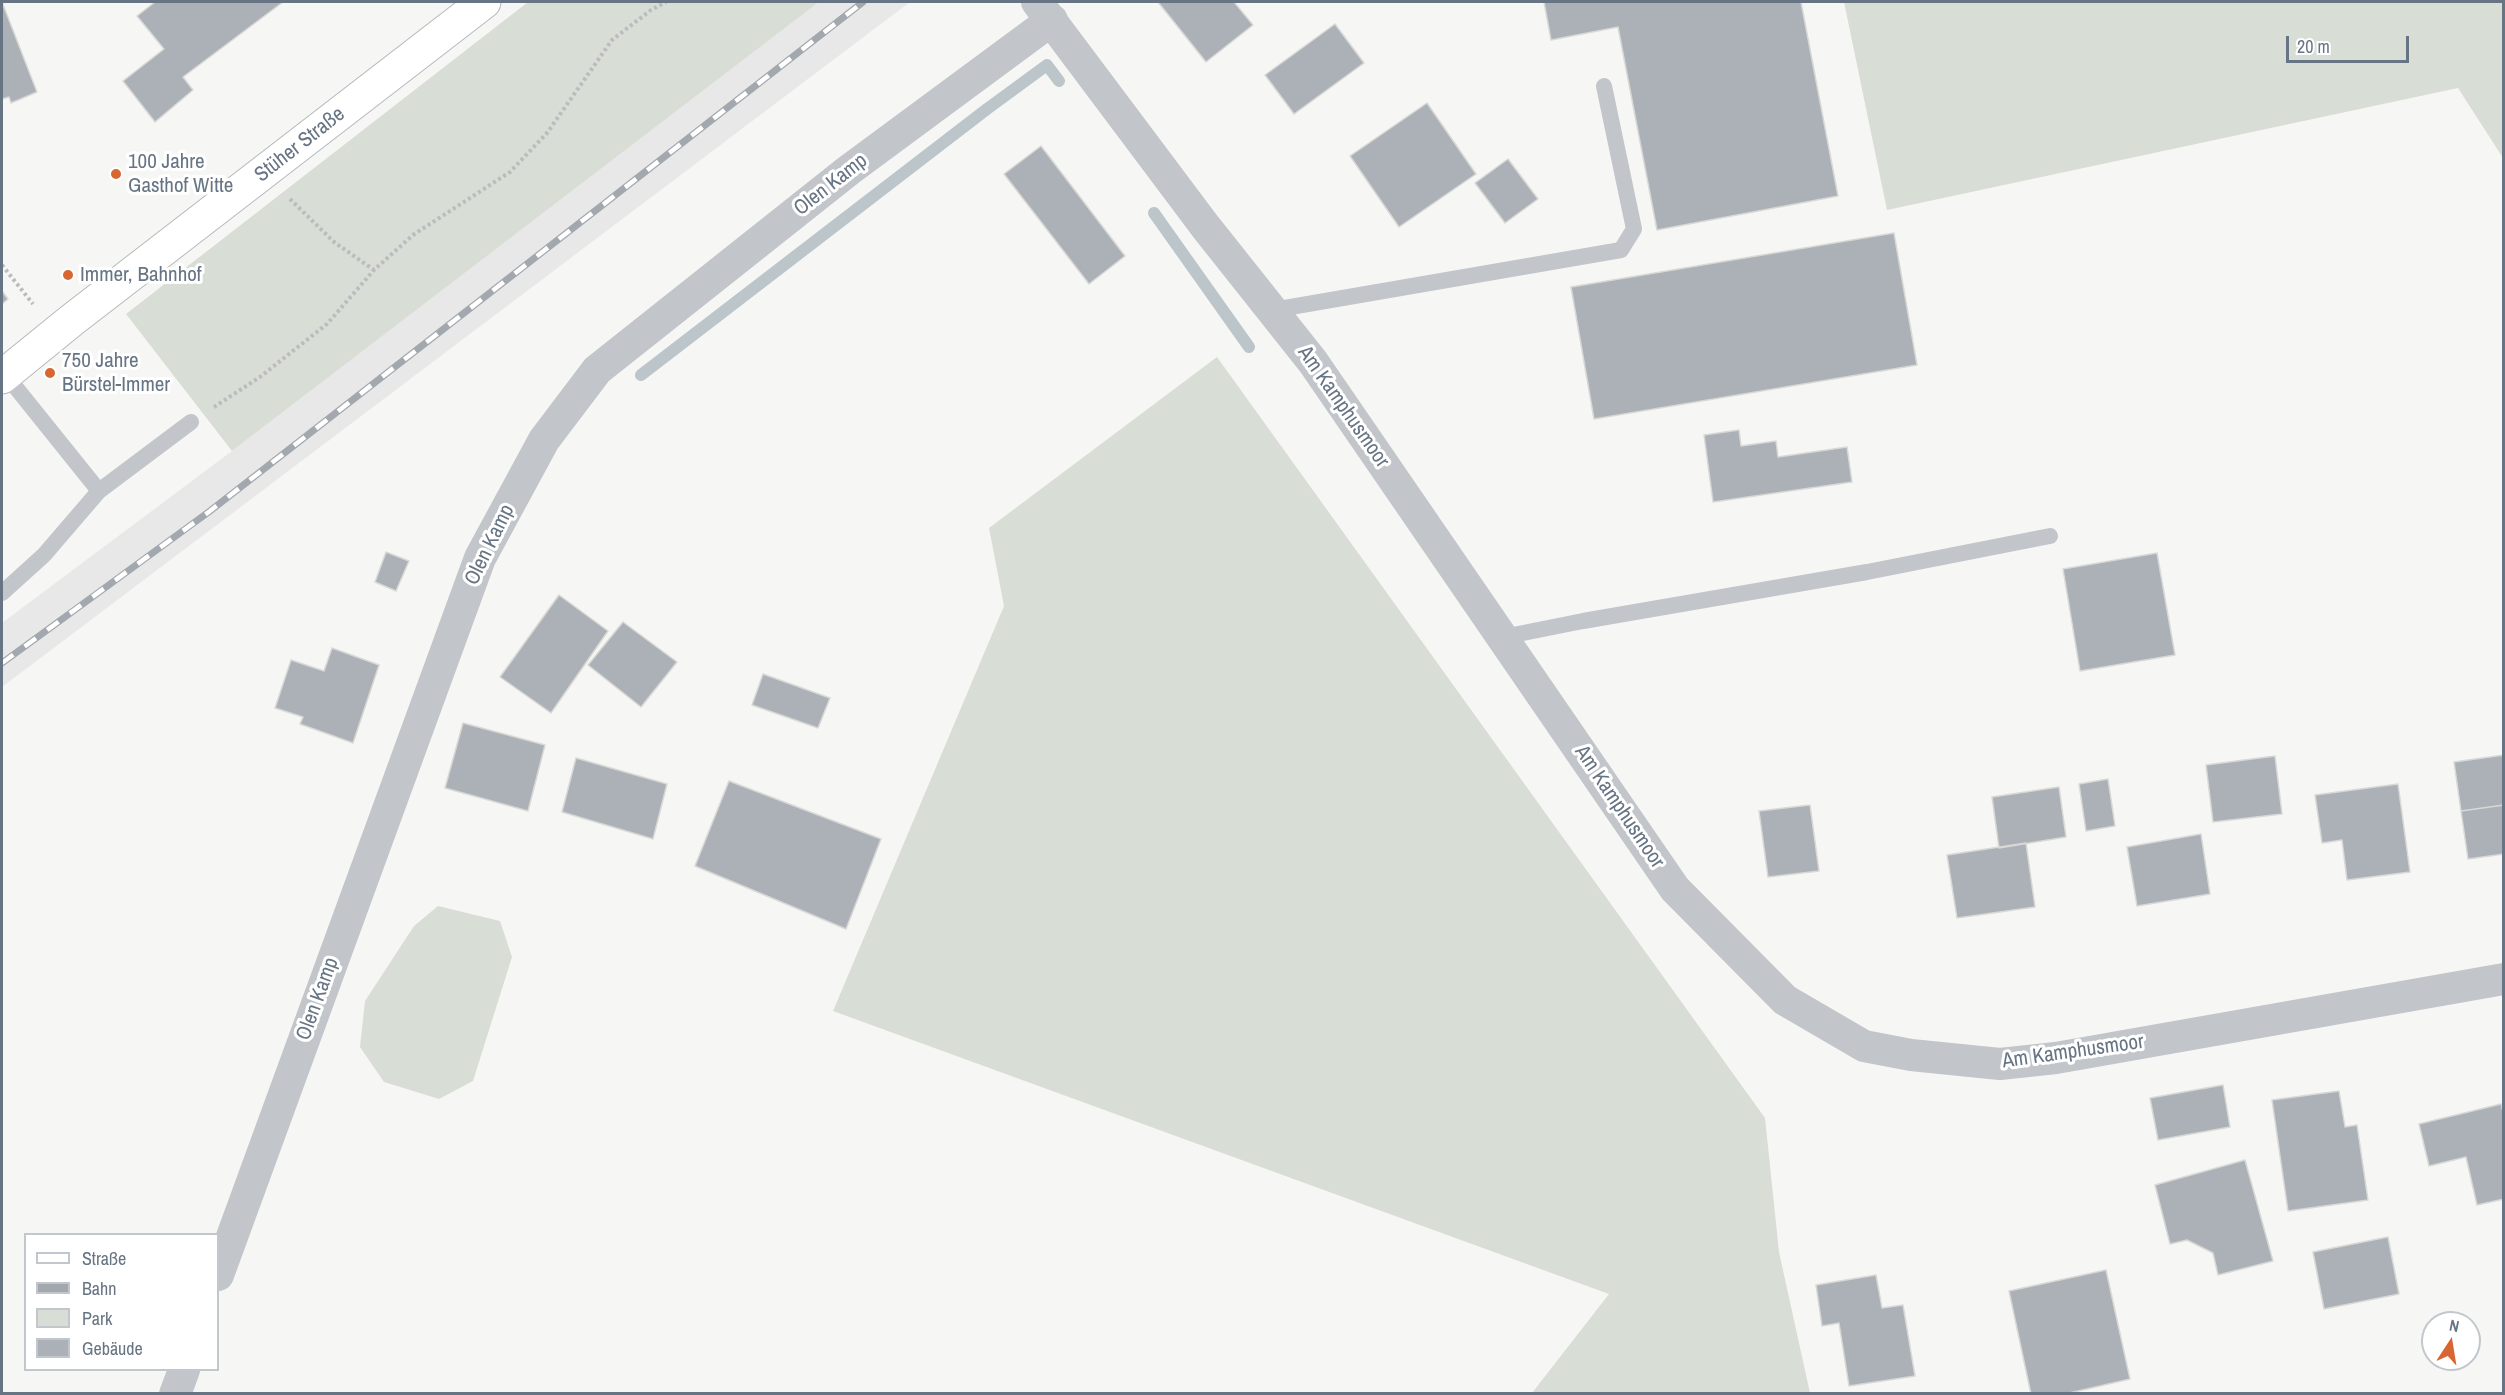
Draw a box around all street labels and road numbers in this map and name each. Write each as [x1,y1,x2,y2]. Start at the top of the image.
street label: Stüher Straße [250,102,350,188]
street label: Olen Kamp [789,149,873,221]
street label: Am Kamphusmoor [1292,341,1394,473]
street label: Olen Kamp [460,501,520,589]
street label: Am Kamphusmoor [1569,741,1669,873]
street label: Olen Kamp [291,954,345,1044]
street label: Am Kamphusmoor [2001,1030,2145,1074]

